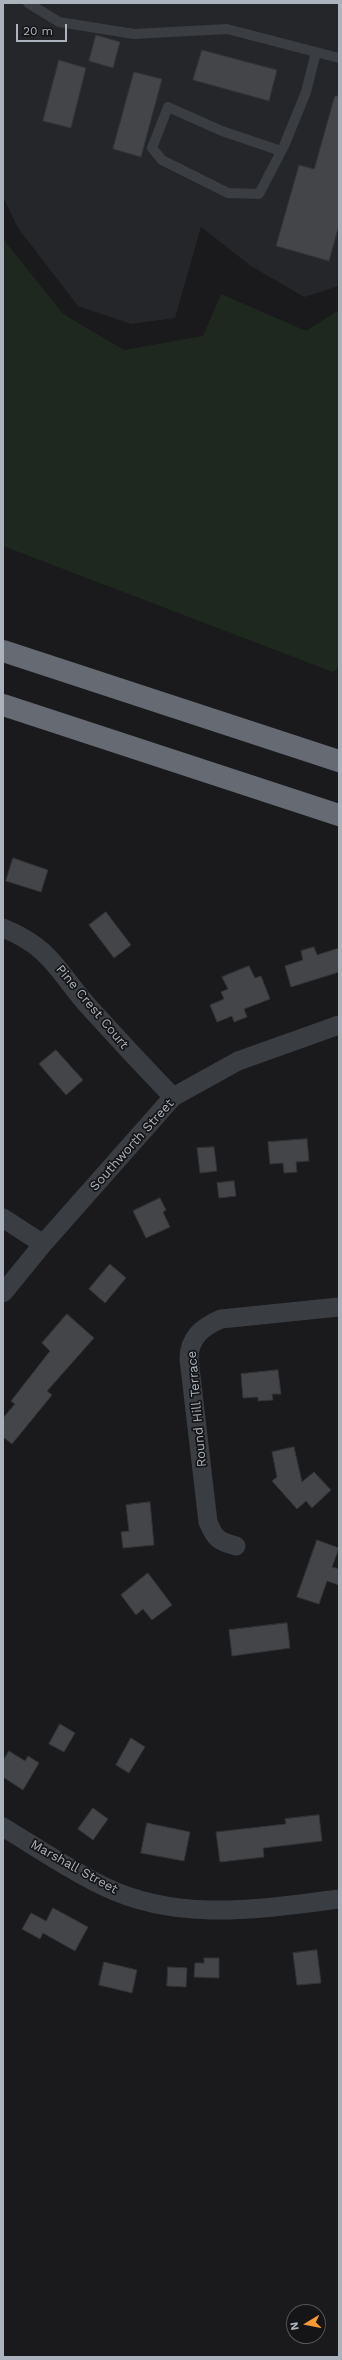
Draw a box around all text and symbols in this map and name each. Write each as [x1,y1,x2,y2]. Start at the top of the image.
scale bar [18,16,69,42]
text: 20 m [23,24,53,38]
street label: Pine Crest Court [52,962,132,1052]
street label: Southworth Street [87,1096,177,1194]
street label: Round Hill Terrace [184,1350,210,1468]
street label: Marshall Street [28,1837,120,1897]
north arrow [286,2304,326,2344]
text: N [288,2321,302,2331]

